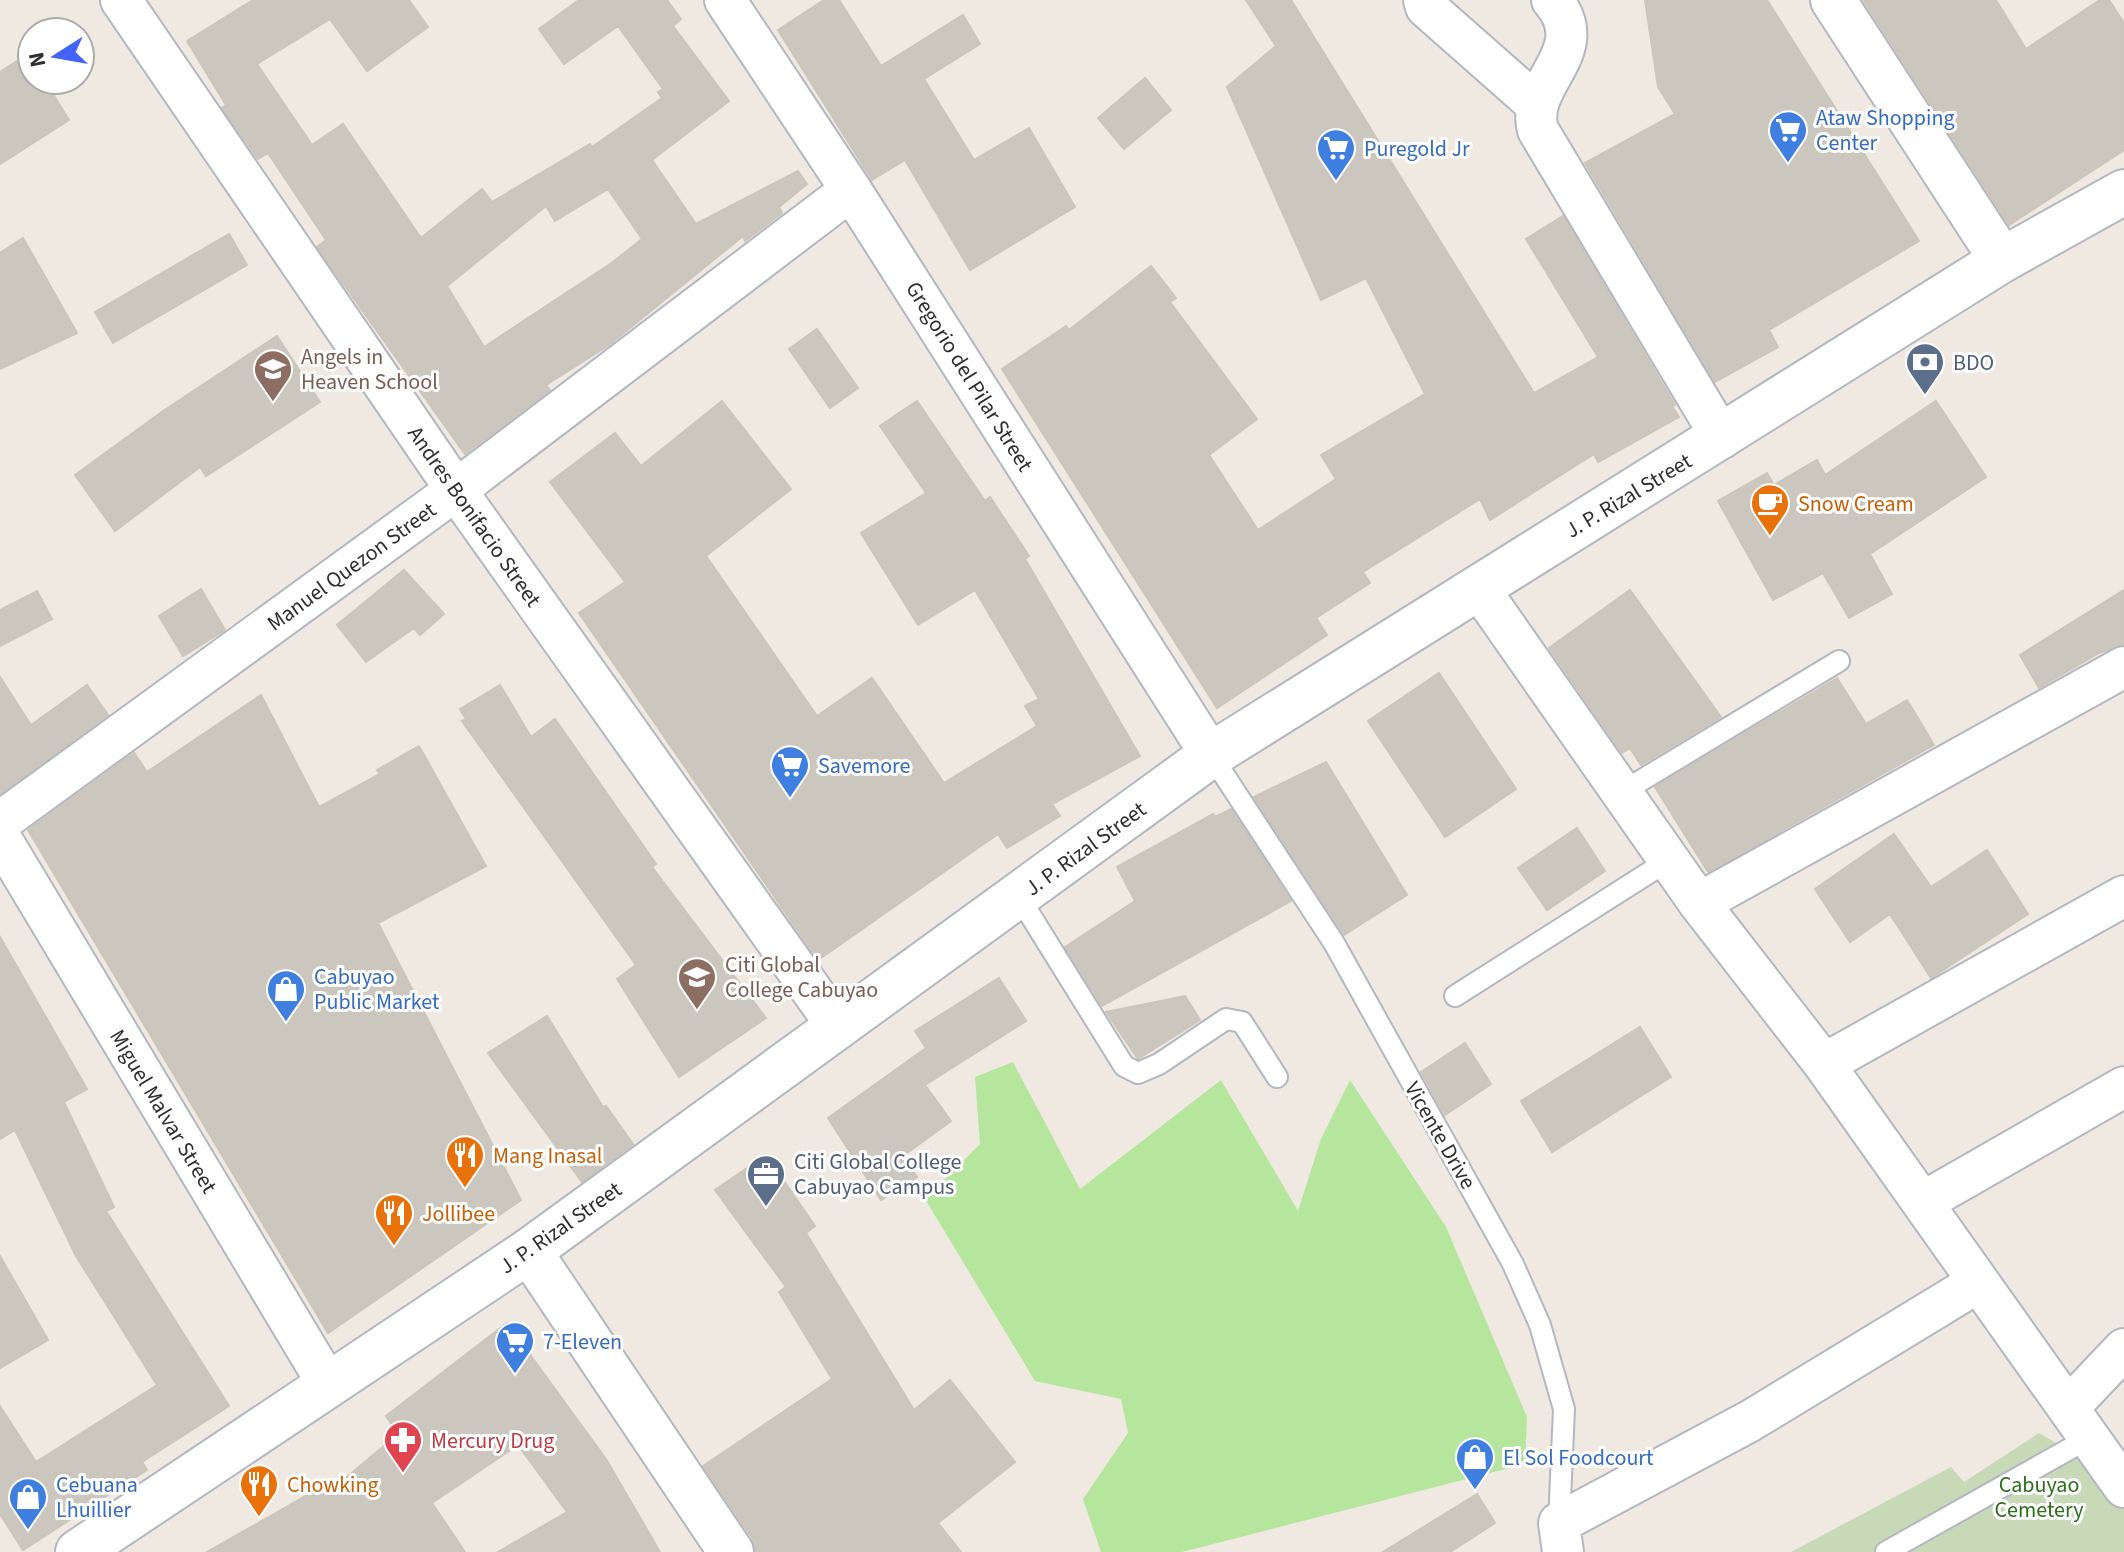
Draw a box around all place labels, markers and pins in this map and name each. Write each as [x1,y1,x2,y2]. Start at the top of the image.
place label: Ataw Shopping Center [1816,102,1955,159]
supermarket icon: Ataw Shopping Center [1767,109,1809,164]
supermarket icon: Puregold Jr [1315,127,1357,182]
place label: Puregold Jr [1364,133,1470,165]
place label: Angels in Heaven School [301,341,438,398]
bank icon: BDO [1904,341,1946,396]
place label: BDO [1953,347,1994,379]
school or university icon: Angels in Heaven School [252,348,294,403]
cafe icon: Snow Cream [1749,482,1791,537]
place label: Snow Cream [1798,488,1914,520]
supermarket icon: Savemore [769,744,811,799]
place label: Savemore [818,750,911,782]
place label: Citi Global College Cabuyao [725,949,878,1006]
school or university icon: Citi Global College Cabuyao [676,956,718,1011]
place label: Cabuyao Public Market [314,961,440,1018]
shop icon: Cabuyao Public Market [265,968,307,1023]
restaurant icon: Mang Inasal [444,1134,486,1189]
place label: Mang Inasal [493,1140,602,1172]
place label: Citi Global College Cabuyao Campus [794,1146,961,1203]
office icon: Citi Global College Cabuyao Campus [745,1153,787,1208]
restaurant icon: Jollibee [373,1192,415,1247]
place label: Jollibee [422,1198,495,1230]
supermarket icon: 7-Eleven [494,1320,536,1375]
place label: 7-Eleven [543,1326,622,1358]
pharmacy icon: Mercury Drug [382,1419,424,1474]
place label: Mercury Drug [431,1425,554,1457]
shop icon: El Sol Foodcourt [1454,1436,1496,1491]
place label: El Sol Foodcourt [1503,1442,1654,1474]
restaurant icon: Chowking [238,1463,280,1518]
place label: Cebuana Lhuillier [56,1469,138,1526]
place label: Chowking [287,1469,379,1501]
shop icon: Cebuana Lhuillier [7,1476,49,1531]

